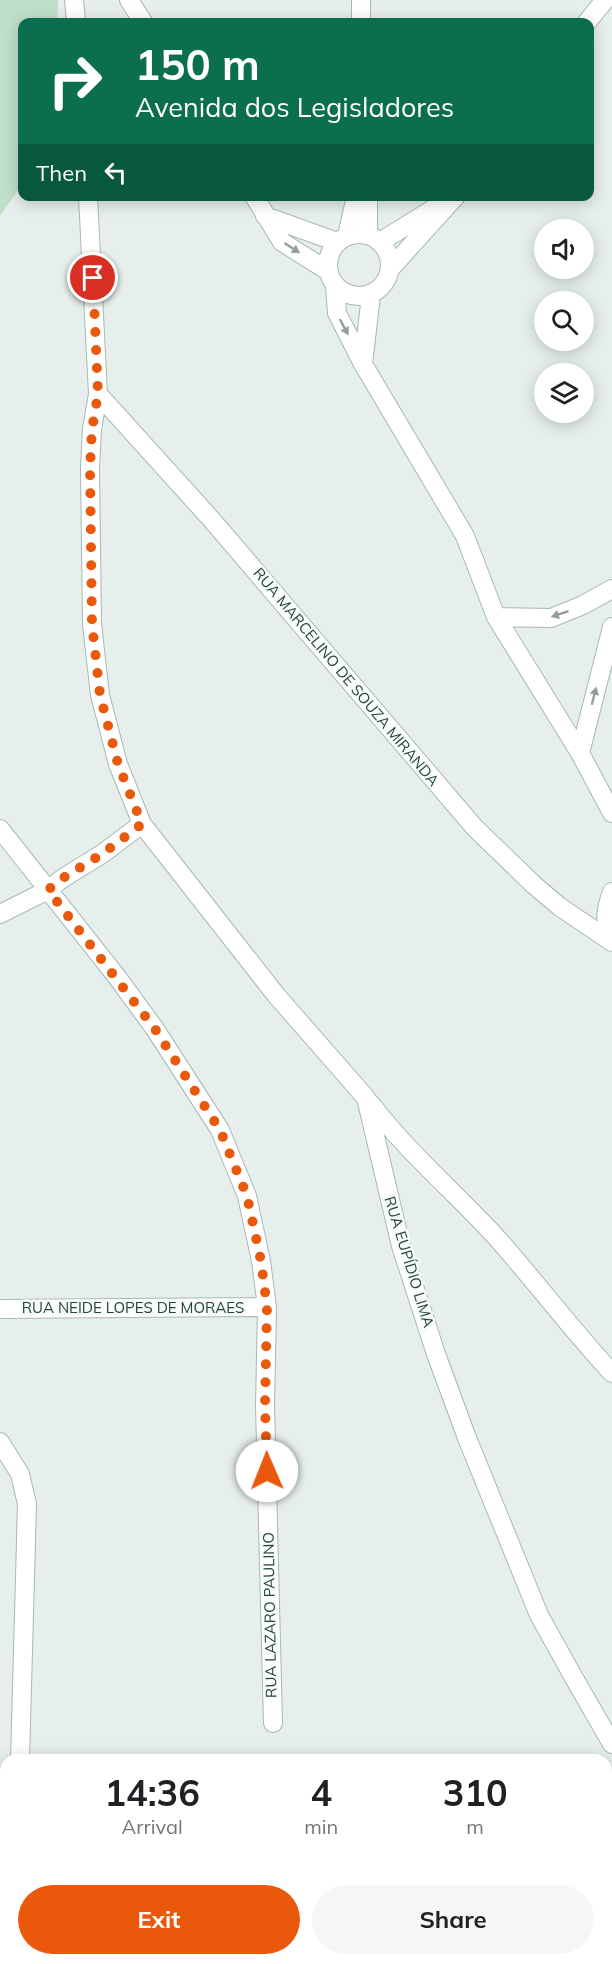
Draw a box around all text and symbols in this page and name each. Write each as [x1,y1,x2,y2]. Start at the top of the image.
text: 150 m [135,38,260,91]
icon: right [36,42,114,120]
text: Avenida dos Legisladores [135,90,454,124]
icon: left [99,156,132,189]
text: Then [36,159,87,187]
map controls [534,219,594,423]
button: sound [534,219,594,279]
one-way arrow [284,243,300,254]
pin [67,252,118,303]
icon: arrive [76,261,109,294]
button: search [534,291,594,351]
one-way arrow [339,319,349,336]
button: layers [534,363,594,423]
street label: RUA MARCELINO DE SOUZA MIRANDA [249,564,443,790]
one-way arrow [551,610,569,620]
one-way arrow [590,687,600,706]
street label: RUA EUPÍDIO LIMA [380,1194,438,1330]
street label: RUA NEIDE LOPES DE MORAES [22,1298,244,1317]
position arrow [235,1439,299,1503]
street label: RUA LAZARO PAULINO [259,1532,280,1698]
text: 14:36 [104,1770,200,1815]
text: 4 [310,1770,332,1815]
text: 310 [443,1770,508,1815]
text: Arrival [122,1814,183,1839]
text: min [304,1814,338,1839]
text: m [466,1814,484,1839]
button: Exit [18,1885,300,1954]
button: Share [312,1885,594,1954]

